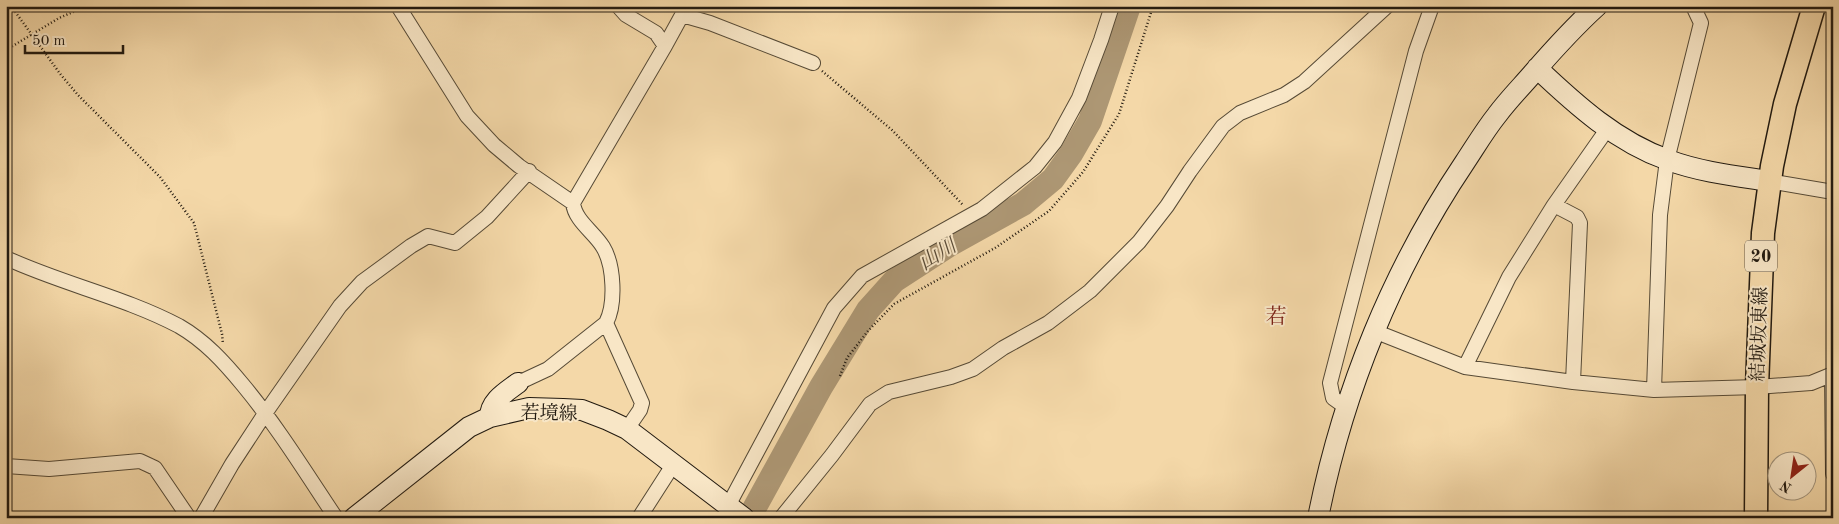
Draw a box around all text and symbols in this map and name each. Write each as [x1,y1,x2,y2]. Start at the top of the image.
scale bar [25,22,122,54]
text: 50 m [32,34,66,49]
water label: 山川 [915,234,962,275]
road number: 20 [1745,240,1777,272]
street label: 結城坂東線 [1746,286,1772,382]
district label: 若 [1266,305,1287,328]
street label: 若境線 [520,403,578,424]
north arrow [1766,452,1816,502]
text: N [1778,478,1794,495]

